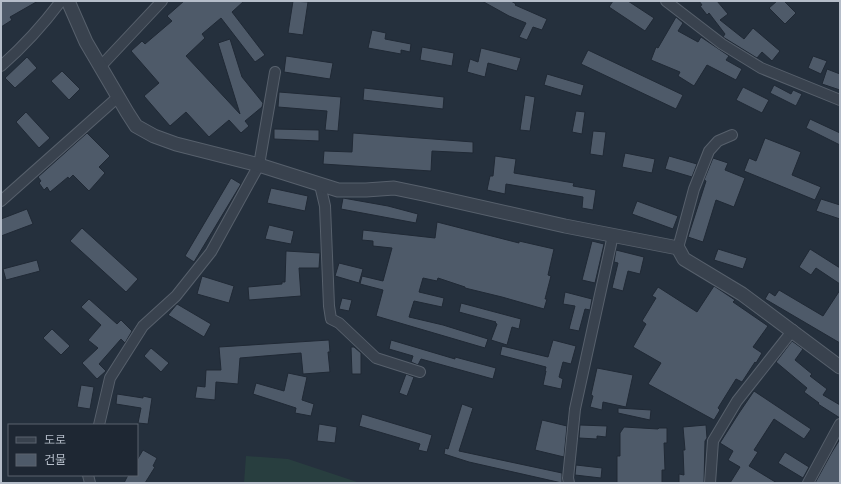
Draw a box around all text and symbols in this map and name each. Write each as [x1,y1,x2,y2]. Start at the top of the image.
legend [8,424,138,476]
text: 도로 [44,433,66,447]
text: 건물 [44,453,66,467]

